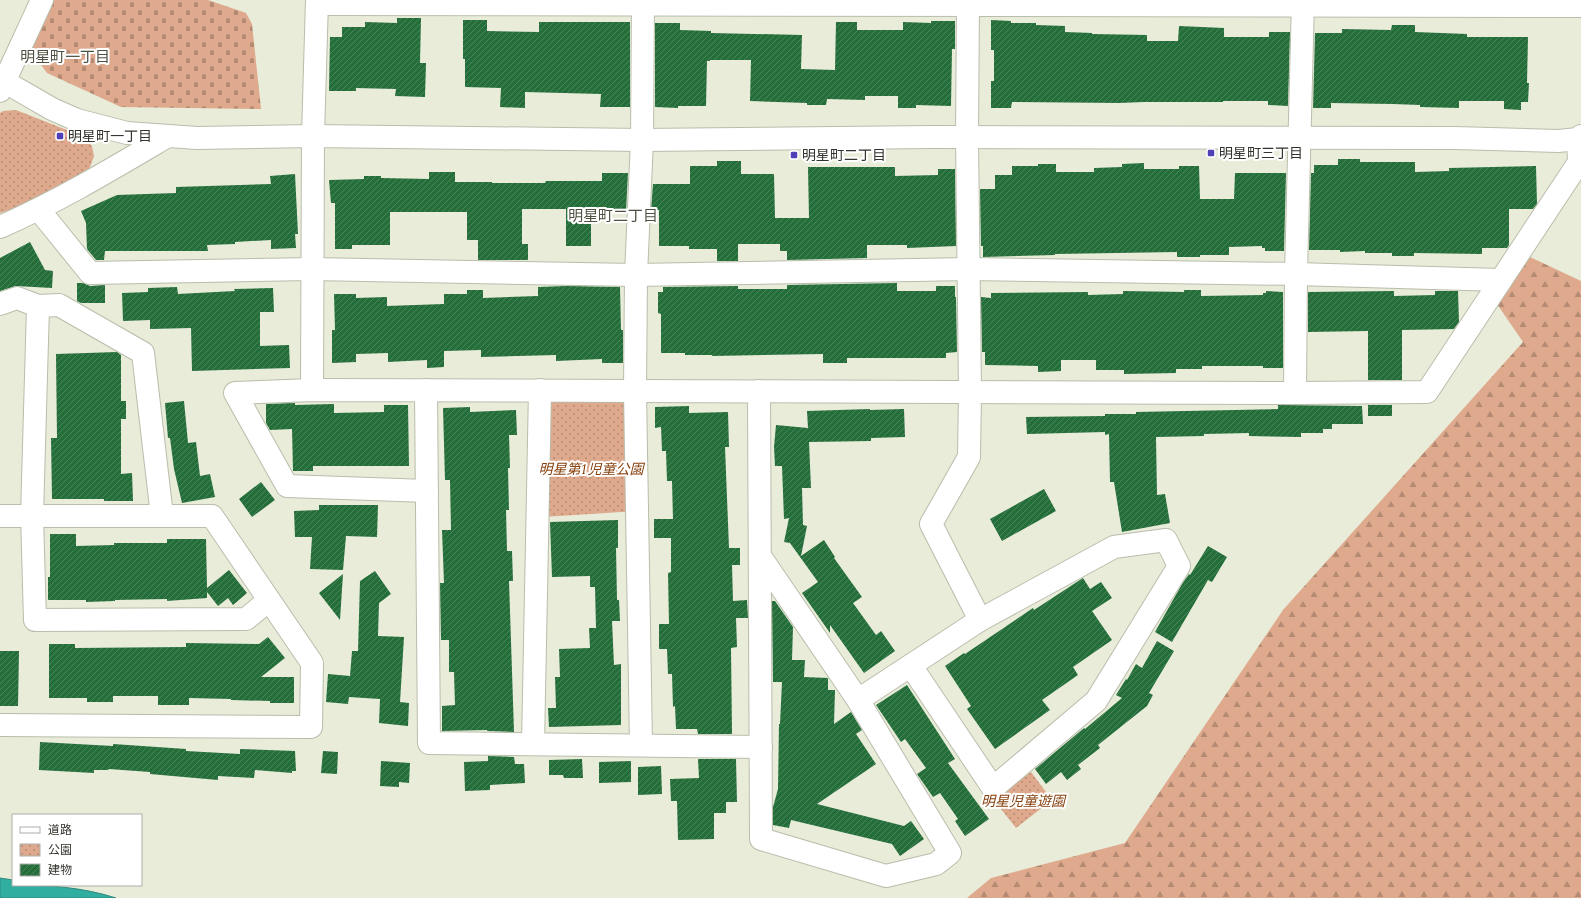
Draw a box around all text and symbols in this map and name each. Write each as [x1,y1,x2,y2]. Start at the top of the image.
district label: 明星町一丁目 [20,46,110,69]
place label: 明星町一丁目 [68,126,152,147]
marker: 明星町一丁目 [55,131,65,141]
place label: 明星町三丁目 [1219,143,1303,164]
place label: 明星町二丁目 [802,145,886,166]
marker: 明星町三丁目 [1206,148,1216,158]
marker: 明星町二丁目 [789,150,799,160]
district label: 明星町二丁目 [568,205,658,228]
park label: 明星第1児童公園 [539,459,645,480]
park label: 明星児童遊園 [981,791,1067,812]
legend [12,814,142,886]
text: 道路 [48,821,72,840]
text: 公園 [48,841,72,860]
text: 建物 [48,861,72,880]

